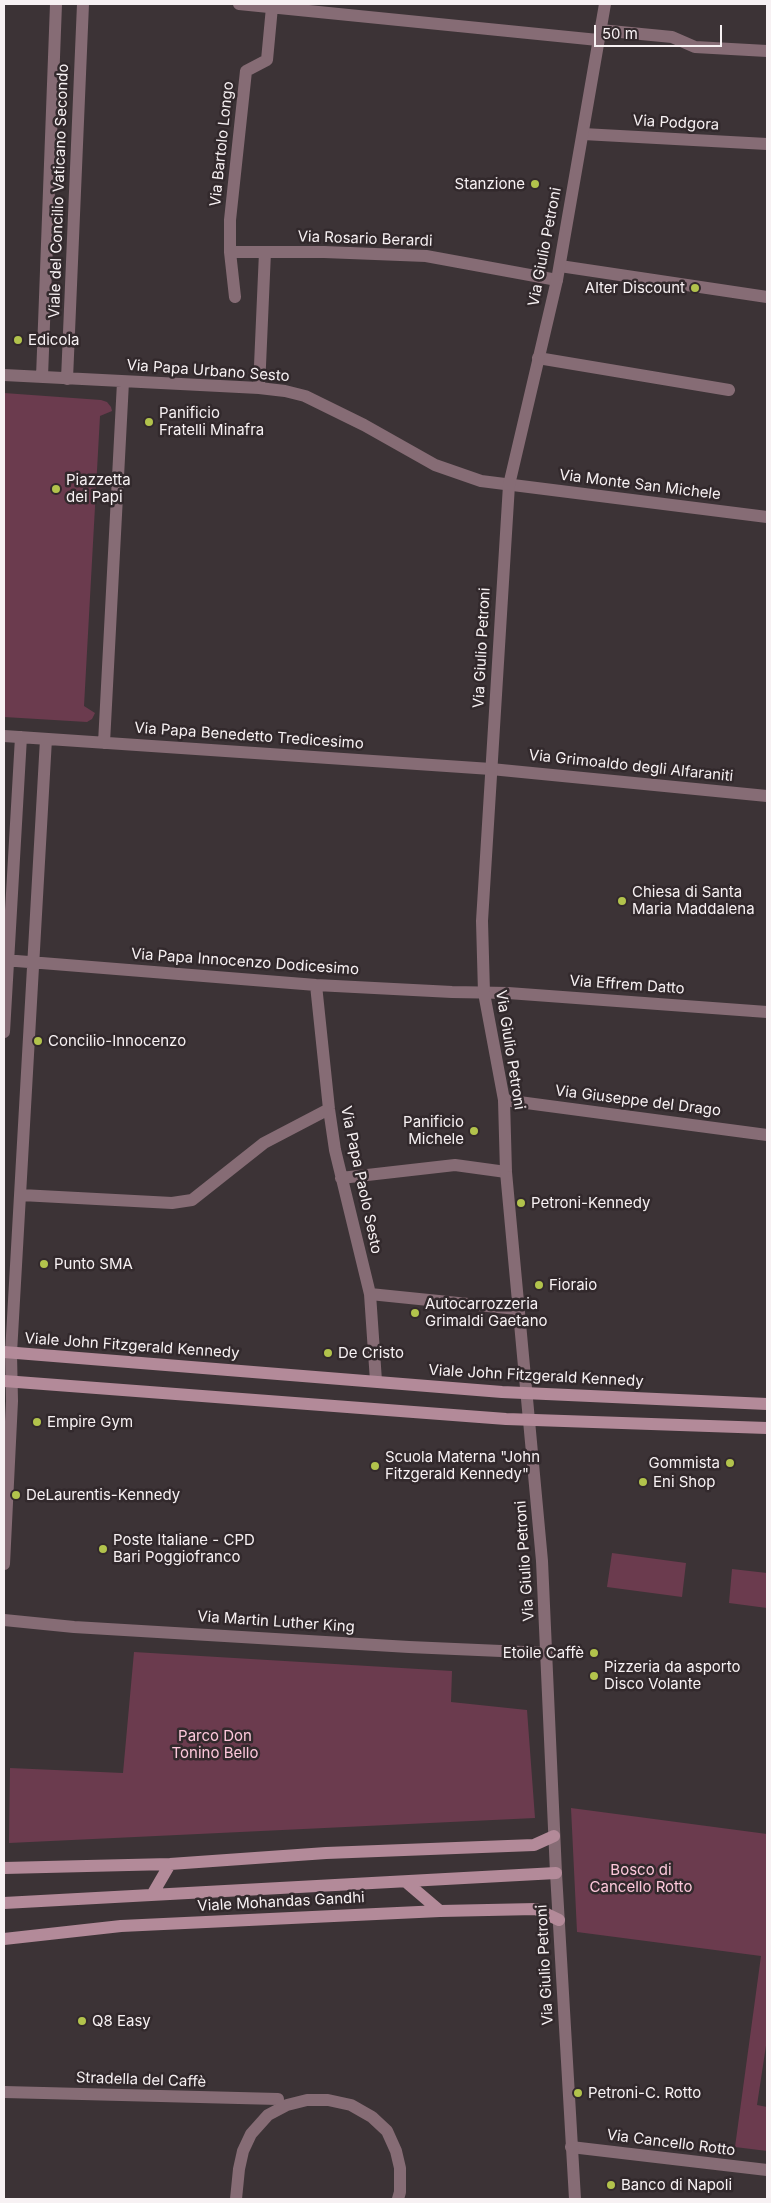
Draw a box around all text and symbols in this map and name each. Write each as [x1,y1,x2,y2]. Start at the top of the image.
scale bar [596,15,724,47]
text: 50 m [602,24,638,43]
street label: Viale del Concilio Vaticano Secondo [46,63,72,319]
street label: Via Bartolo Longo [206,80,238,208]
street label: Via Podgora [632,112,720,134]
place label: Stanzione [455,175,525,193]
marker: Stanzione [529,178,541,190]
street label: Via Giulio Petroni [525,186,565,308]
street label: Via Rosario Berardi [297,228,433,250]
place label: Alter Discount [585,279,685,297]
marker: Alter Discount [689,282,701,294]
place label: Edicola [28,331,79,349]
marker: Edicola [12,334,24,346]
street label: Via Papa Urbano Sesto [126,356,290,386]
place label: Panificio Fratelli Minafra [159,404,264,439]
marker: Panificio Fratelli Minafra [143,416,155,428]
street label: Via Monte San Michele [558,466,722,504]
place label: Piazzetta dei Papi [66,471,131,506]
marker: Piazzetta dei Papi [50,483,62,495]
street label: Via Giulio Petroni [470,587,494,709]
street label: Via Papa Benedetto Tredicesimo [134,719,364,753]
street label: Via Grimoaldo degli Alfaraniti [528,746,734,786]
place label: Chiesa di Santa Maria Maddalena [632,883,755,918]
marker: Chiesa di Santa Maria Maddalena [616,895,628,907]
street label: Via Papa Innocenzo Dodicesimo [130,945,360,979]
street label: Via Effrem Datto [569,972,685,998]
street label: Via Giulio Petroni [492,989,528,1111]
place label: Concilio-Innocenzo [48,1032,186,1050]
marker: Concilio-Innocenzo [32,1035,44,1047]
street label: Via Giuseppe del Drago [554,1082,722,1120]
street label: Via Papa Paolo Sesto [337,1105,385,1255]
place label: Panificio Michele [403,1113,464,1148]
marker: Panificio Michele [468,1125,480,1137]
place label: Petroni-Kennedy [531,1194,650,1212]
marker: Petroni-Kennedy [515,1197,527,1209]
place label: Punto SMA [54,1255,133,1273]
marker: Punto SMA [38,1258,50,1270]
place label: Fioraio [549,1276,597,1294]
marker: Fioraio [533,1279,545,1291]
place label: Autocarrozzeria Grimaldi Gaetano [425,1295,548,1330]
marker: Autocarrozzeria Grimaldi Gaetano [409,1307,421,1319]
street label: Viale John Fitzgerald Kennedy [24,1330,240,1362]
place label: De Cristo [338,1344,404,1362]
marker: De Cristo [322,1347,334,1359]
street label: Viale John Fitzgerald Kennedy [428,1361,644,1391]
place label: Empire Gym [47,1413,133,1431]
marker: Empire Gym [31,1416,43,1428]
place label: Scuola Materna "John Fitzgerald Kennedy" [385,1448,540,1483]
place label: Gommista [649,1454,720,1472]
marker: Gommista [724,1457,736,1469]
marker: Scuola Materna "John Fitzgerald Kennedy" [369,1460,381,1472]
place label: Eni Shop [653,1473,715,1491]
marker: Eni Shop [637,1476,649,1488]
place label: DeLaurentis-Kennedy [26,1486,180,1504]
marker: DeLaurentis-Kennedy [10,1489,22,1501]
street label: Via Giulio Petroni [512,1500,538,1622]
place label: Poste Italiane - CPD Bari Poggiofranco [113,1531,255,1566]
marker: Poste Italiane - CPD Bari Poggiofranco [97,1543,109,1555]
street label: Via Martin Luther King [197,1608,355,1636]
place label: Etoile Caffè [503,1644,584,1662]
marker: Etoile Caffè [588,1647,600,1659]
place label: Pizzeria da asporto Disco Volante [604,1658,740,1693]
marker: Pizzeria da asporto Disco Volante [588,1670,600,1682]
park label: Parco Don Tonino Bello [172,1727,258,1762]
park label: Bosco di Cancello Rotto [590,1861,692,1896]
street label: Viale Mohandas Gandhi [197,1889,365,1915]
street label: Via Giulio Petroni [533,1904,557,2026]
place label: Q8 Easy [92,2012,151,2030]
marker: Q8 Easy [76,2015,88,2027]
street label: Stradella del Caffè [76,2069,206,2091]
place label: Petroni-C. Rotto [588,2084,701,2102]
marker: Petroni-C. Rotto [572,2087,584,2099]
street label: Via Cancello Rotto [606,2126,736,2160]
place label: Banco di Napoli [621,2176,732,2194]
marker: Banco di Napoli [605,2179,617,2191]

